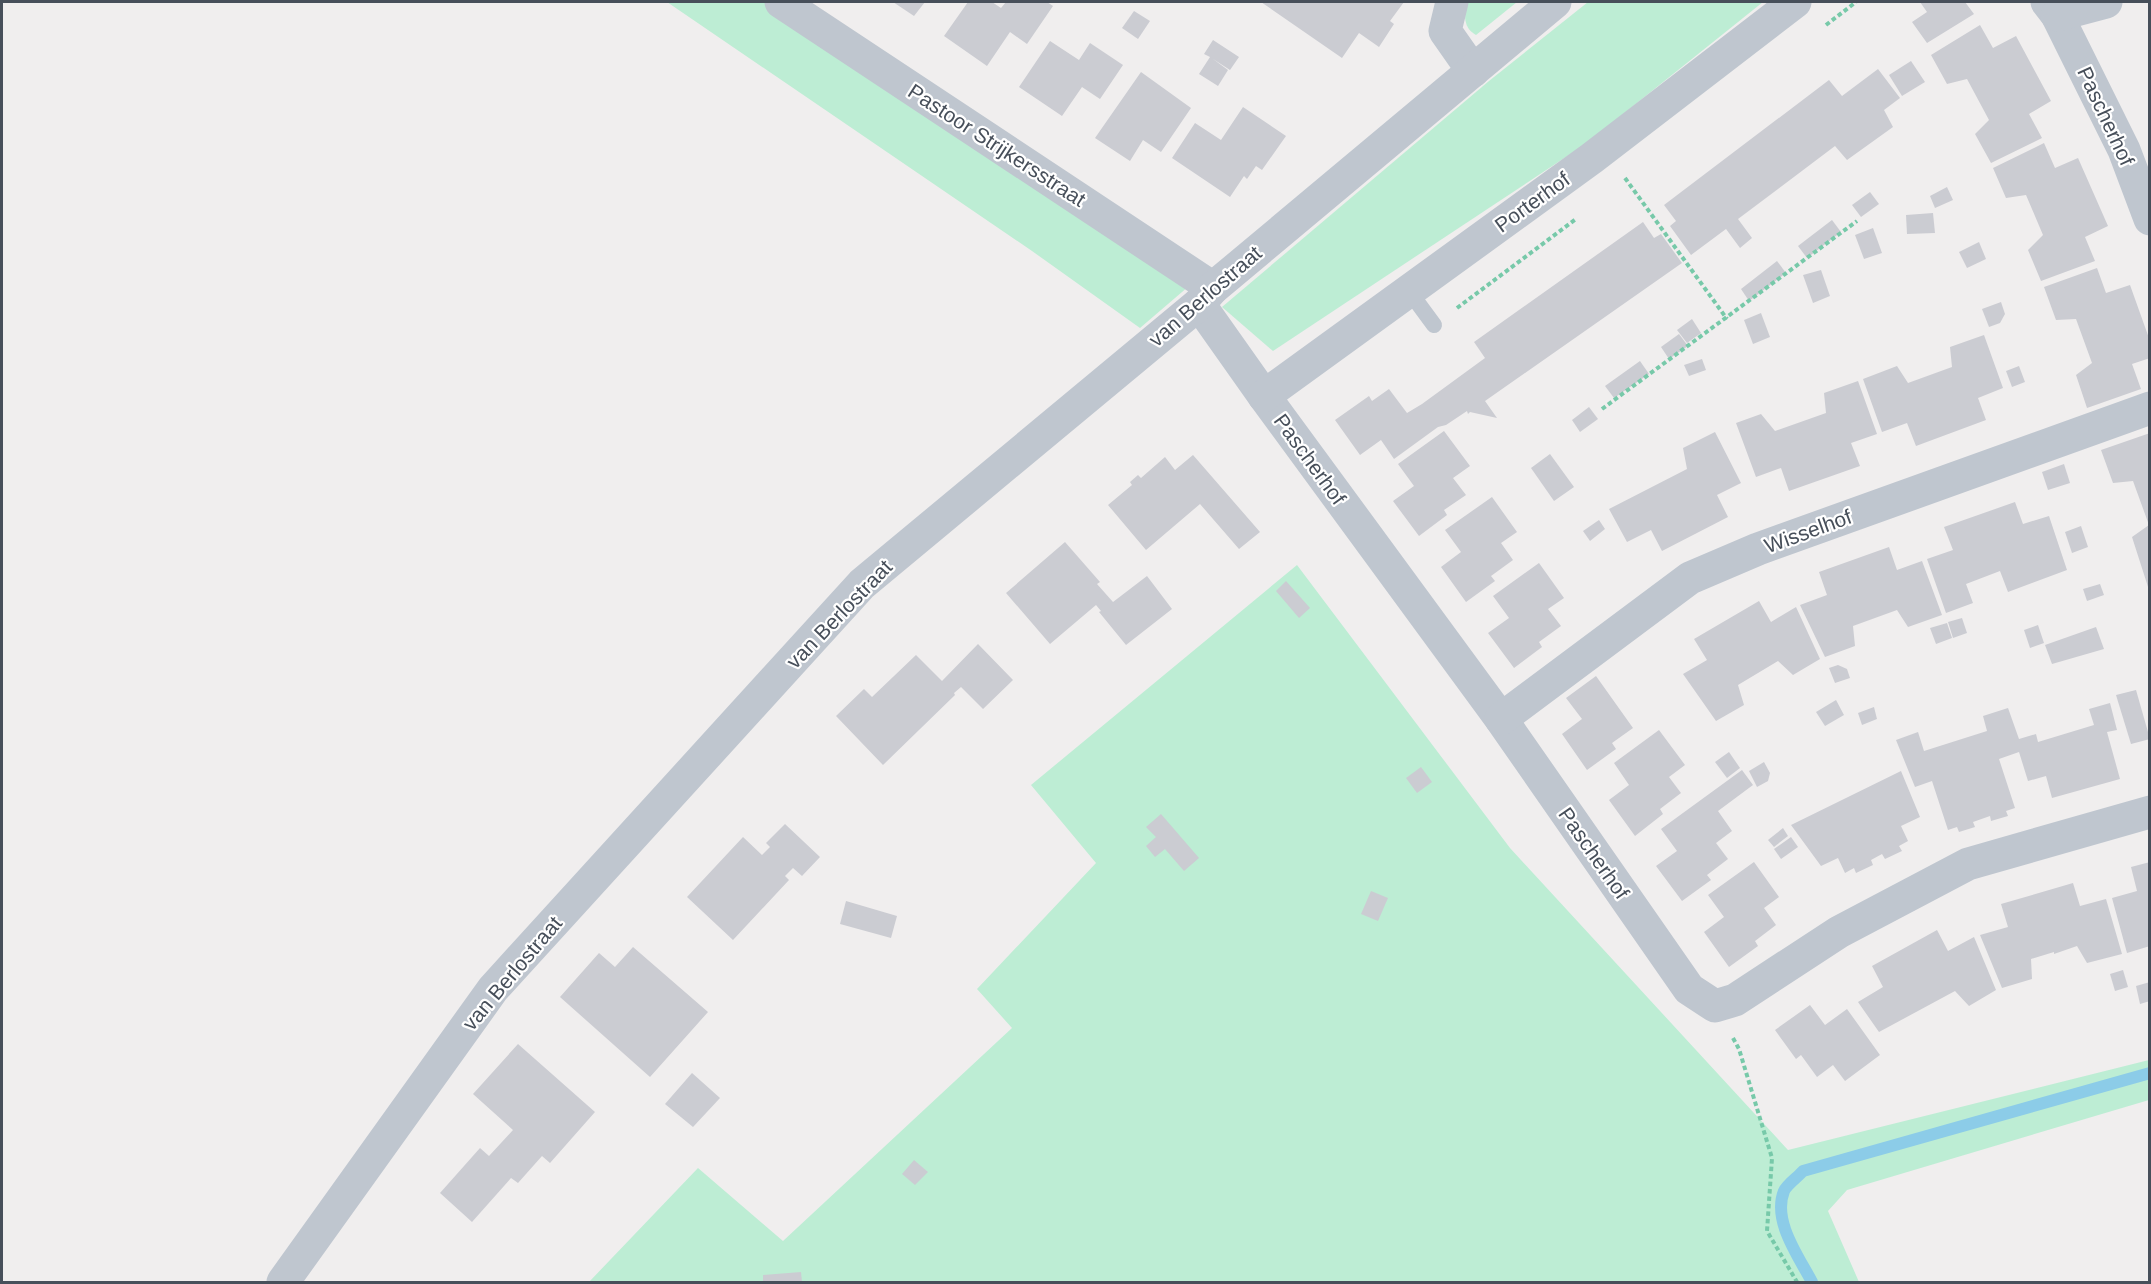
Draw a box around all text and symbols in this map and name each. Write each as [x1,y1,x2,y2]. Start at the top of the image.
street label: Pascherhof [2073,63,2139,169]
street label: Pastoor Strijkersstraat [904,79,1090,211]
street label: Porterhof [1490,167,1574,237]
street label: van Berlostraat [1144,241,1266,351]
street label: Pascherhof [1269,409,1351,509]
street label: Wisselhof [1761,505,1855,557]
street label: van Berlostraat [782,555,896,673]
street label: Pascherhof [1554,803,1634,903]
street label: van Berlostraat [458,911,566,1034]

